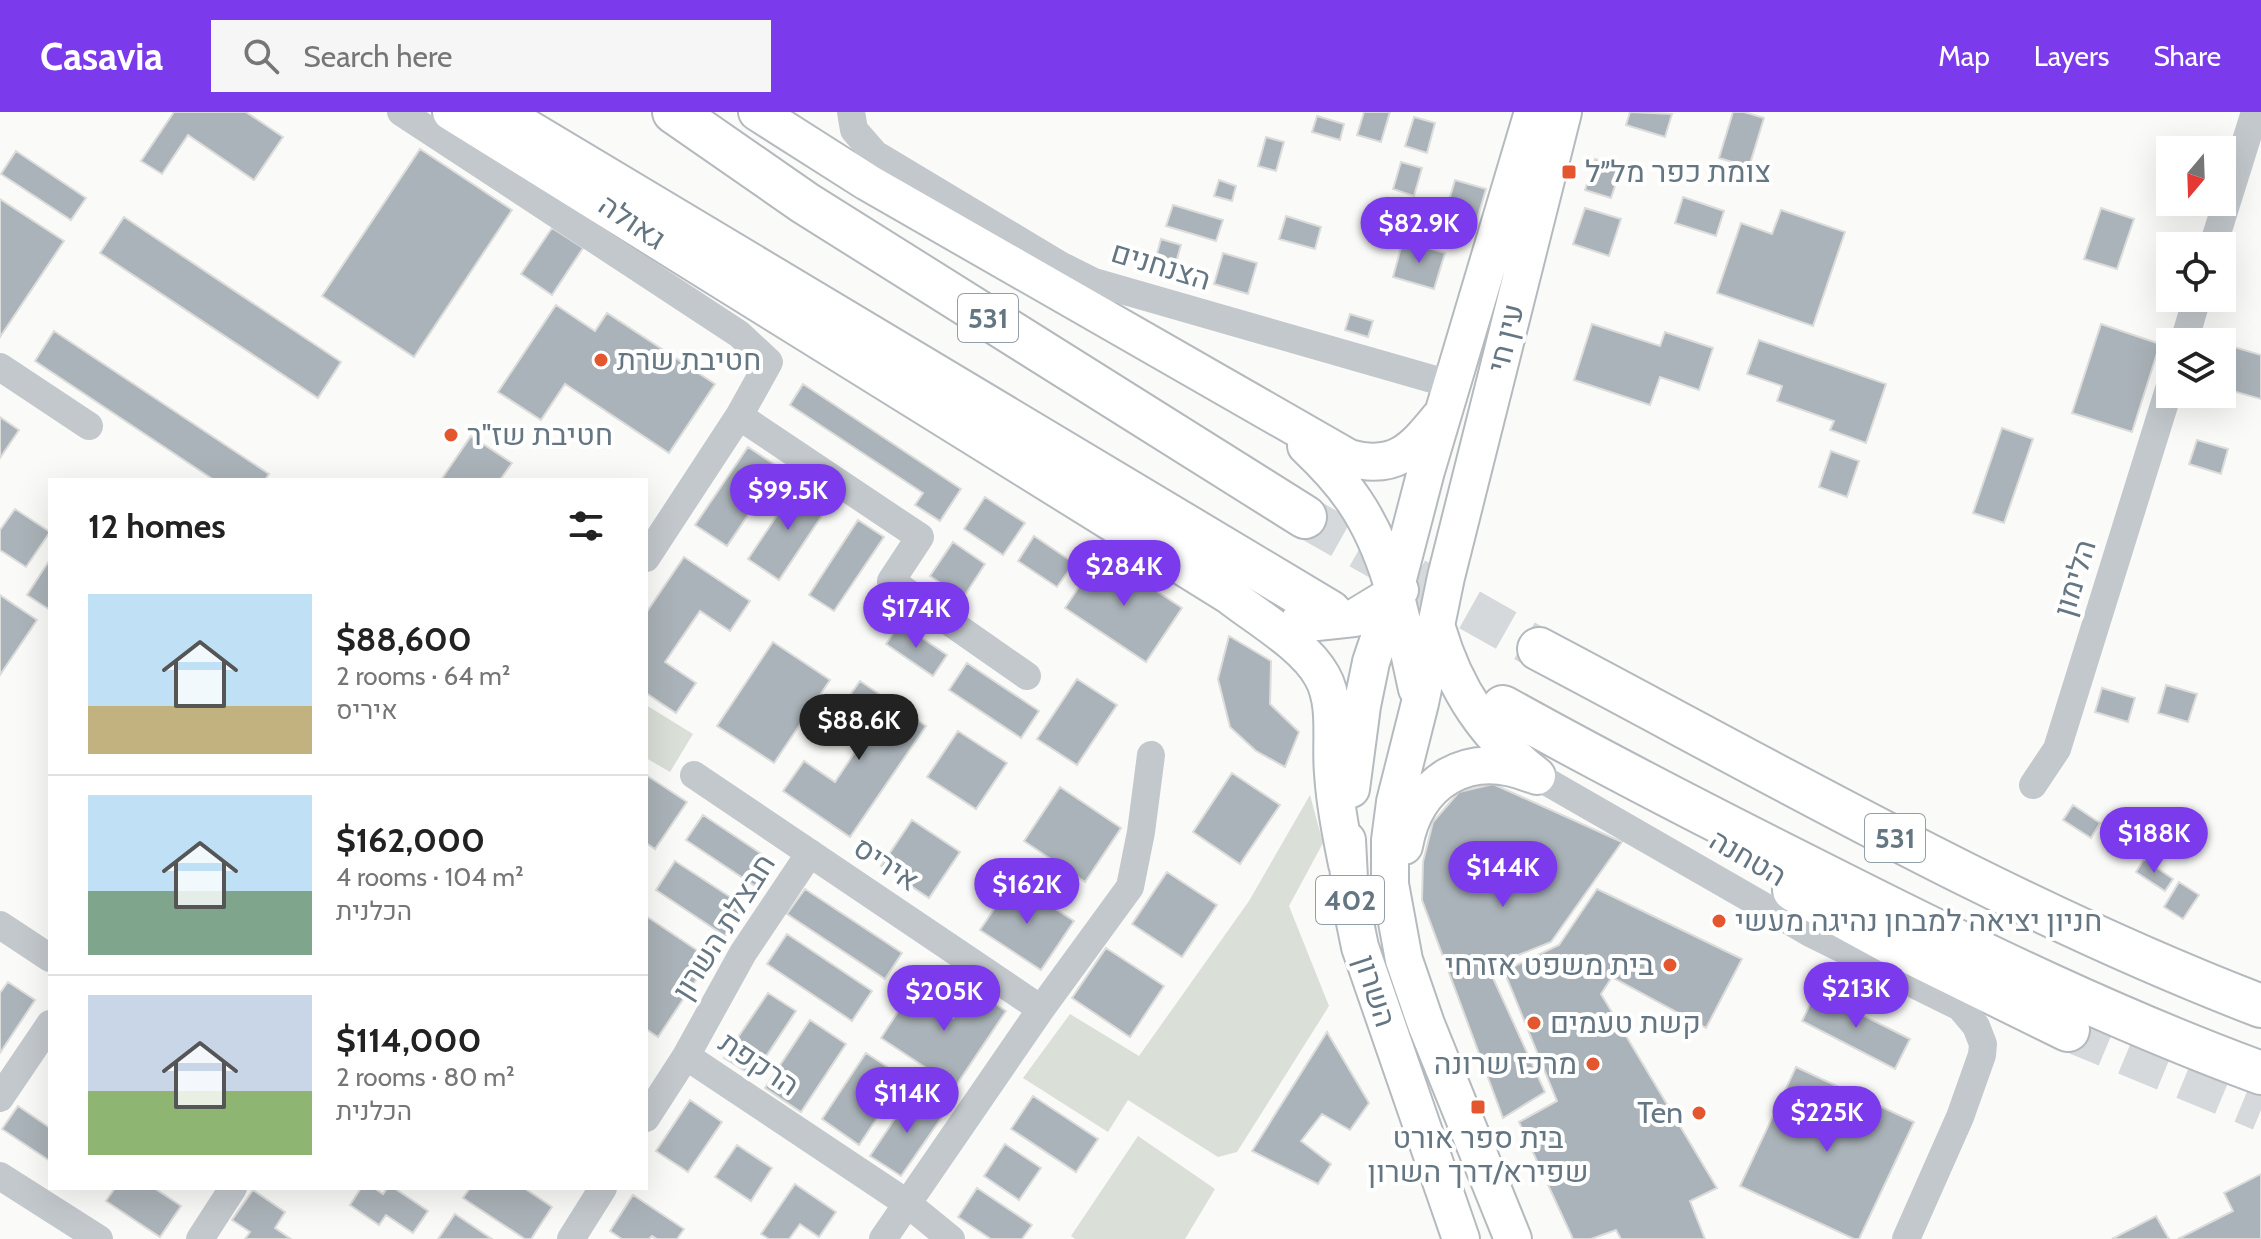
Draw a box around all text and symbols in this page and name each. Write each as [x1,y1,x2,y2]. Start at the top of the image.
search box [211,20,771,92]
text: Casavia [40,33,163,80]
icon: search [239,34,283,78]
text: Search here [303,38,452,75]
text: Map [1938,39,1990,73]
text: Layers [2034,39,2109,73]
text: Share [2153,39,2221,73]
north arrow [2156,136,2236,216]
map controls [2156,136,2236,408]
place label: צומת כפר מל״ל [1585,153,1771,190]
marker: צומת כפר מל״ל [1560,163,1578,181]
street label: גאולה [592,186,673,257]
pin: $82.9K [1354,197,1484,265]
text: $82.9K [1379,207,1459,239]
button: locate [2156,232,2236,312]
street label: הצנחנים [1107,233,1215,298]
road number: 531 [958,294,1018,342]
street label: עין חי [1479,300,1532,376]
button: layers [2156,328,2236,408]
place label: חטיבת שרת [617,341,761,378]
marker: חטיבת שרת [592,351,610,369]
place label: חטיבת שז"ר [467,416,613,453]
marker: חטיבת שז"ר [442,426,460,444]
pin: $99.5K [723,464,853,532]
text: $99.5K [748,474,828,506]
icon: filters [564,504,608,548]
text: 12 homes [88,505,226,547]
street label: הלימון [2045,535,2104,621]
pin: $284K [1068,540,1180,608]
text: $284K [1086,550,1163,582]
pin: $174K [860,582,972,650]
text: $174K [881,592,951,624]
text: $88,600 [336,618,472,660]
icon: home [152,626,248,722]
text: 2 rooms · 64 m² [336,660,511,692]
text: איריס [336,694,398,726]
pin: $88.6K [794,694,924,762]
text: $88.6K [817,704,901,736]
pin: $188K [2098,807,2210,875]
road number: 531 [1865,814,1925,862]
text: $188K [2118,817,2190,849]
text: $162,000 [336,819,485,861]
street label: הטחנה [1703,821,1793,894]
icon: home [152,827,248,923]
street label: איריס [846,828,926,899]
pin: $144K [1447,841,1559,909]
street label: חבצלת השרון [664,847,783,1006]
text: $144K [1466,851,1540,883]
pin: $162K [971,858,1083,926]
text: 4 rooms · 104 m² [336,861,524,893]
text: $162K [992,868,1062,900]
road number: 402 [1316,876,1384,924]
text: הכלנית [336,895,412,927]
place label: חניון יציאה למבחן נהיגה מעשי [1735,902,2102,939]
marker: חניון יציאה למבחן נהיגה מעשי [1710,912,1728,930]
place label: בית משפט אזרחי [1445,946,1654,983]
street label: השרון [1347,950,1404,1032]
marker: בית משפט אזרחי [1661,956,1679,974]
pin: $213K [1800,962,1912,1030]
pin: $205K [888,965,1000,1033]
text: $213K [1822,972,1890,1004]
text: $205K [905,975,983,1007]
place label: קשת טעמים [1550,1004,1701,1041]
marker: קשת טעמים [1525,1014,1543,1032]
text: $114,000 [336,1019,482,1061]
street label: הרקפת [712,1023,806,1104]
icon: home [152,1027,248,1123]
place label: מרכז שרונה [1434,1045,1577,1082]
marker: מרכז שרונה [1584,1055,1602,1073]
text: 2 rooms · 80 m² [336,1061,515,1093]
pin: $114K [851,1067,963,1135]
text: $114K [874,1077,940,1109]
pin: $225K [1771,1086,1883,1154]
place label: Ten [1637,1094,1683,1131]
text: הכלנית [336,1095,412,1127]
text: $225K [1791,1096,1863,1128]
marker: בית ספר אורט שפירא/דרך השרון [1469,1098,1487,1116]
marker: Ten [1690,1104,1708,1122]
place label: בית ספר אורט שפירא/דרך השרון [1368,1119,1588,1190]

